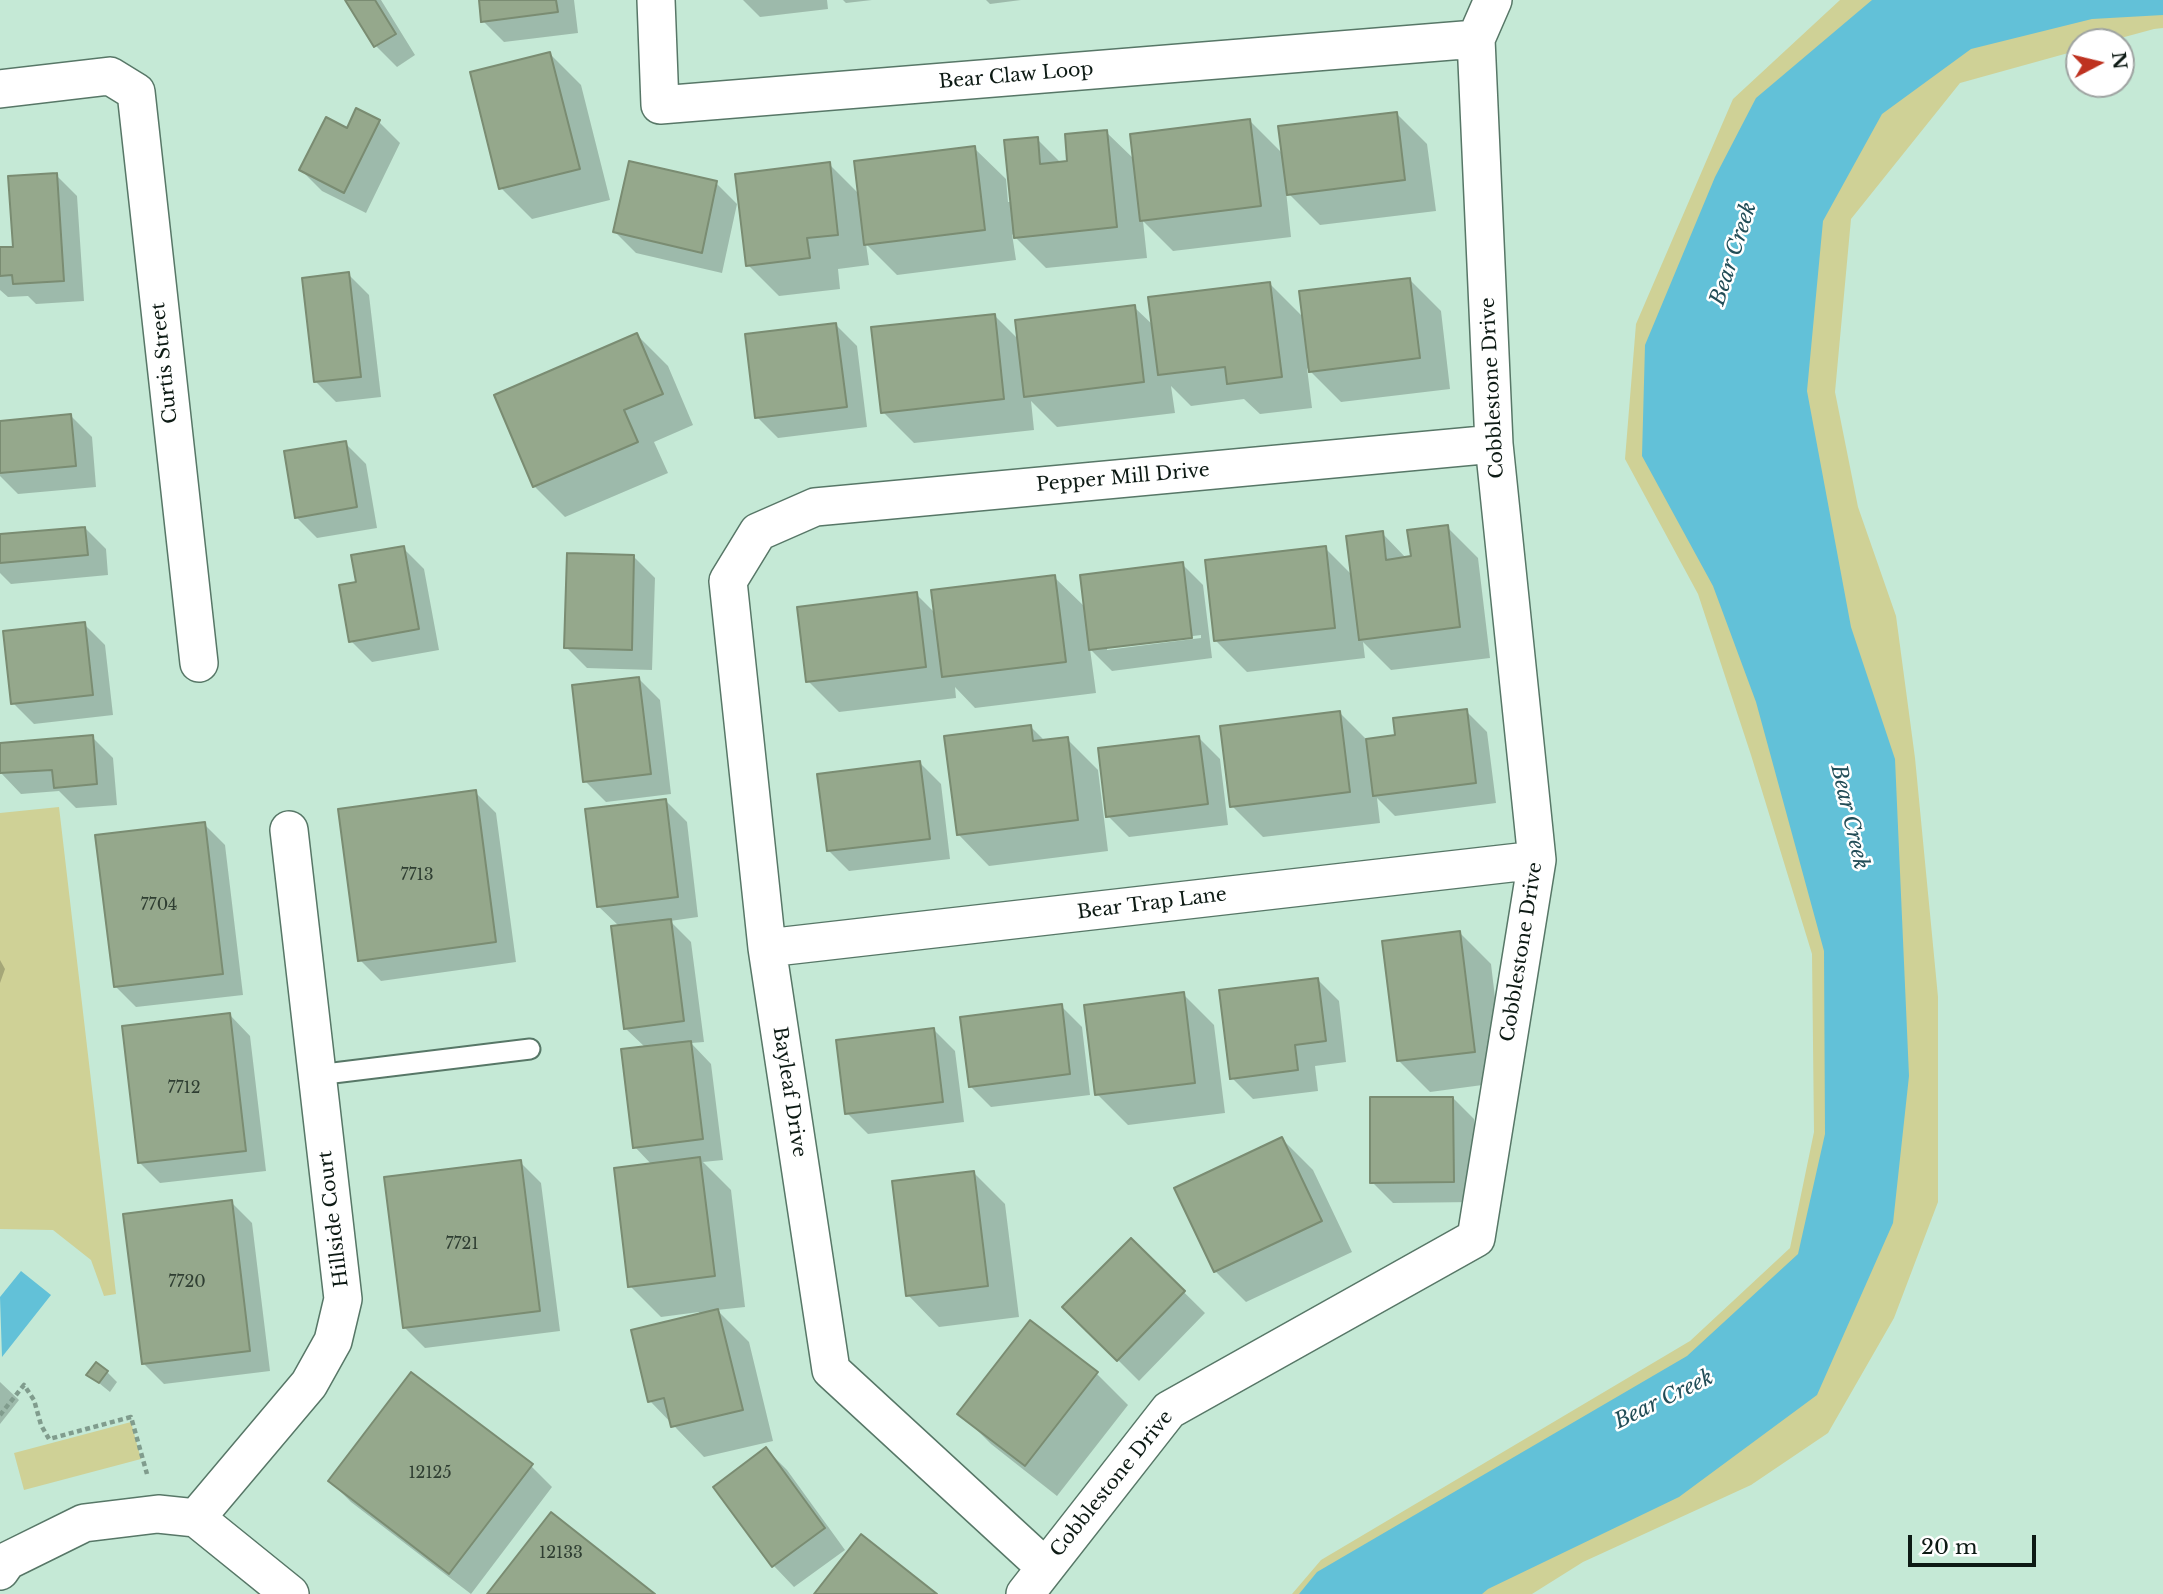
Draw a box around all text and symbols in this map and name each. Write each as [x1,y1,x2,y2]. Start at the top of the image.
north arrow [2065,28,2135,98]
text: N [2107,50,2132,71]
street label: Bear Claw Loop [938,58,1094,94]
water label: Bear Creek [1706,199,1762,309]
street label: Cobblestone Drive [1477,297,1509,479]
street label: Curtis Street [147,301,183,425]
street label: Pepper Mill Drive [1035,459,1211,497]
water label: Bear Creek [1825,762,1873,872]
street label: Cobblestone Drive [1497,861,1547,1043]
house number: 7713 [400,865,434,885]
street label: Bear Trap Lane [1076,884,1228,924]
house number: 7704 [141,895,177,915]
street label: Bayleaf Drive [767,1025,811,1159]
house number: 7712 [167,1078,201,1098]
street label: Hillside Court [314,1149,354,1289]
house number: 7721 [445,1234,479,1254]
house number: 7720 [168,1272,206,1292]
water label: Bear Creek [1610,1365,1718,1435]
street label: Cobblestone Drive [1046,1406,1178,1562]
house number: 12125 [408,1463,452,1483]
scale bar [1911,1520,2039,1564]
text: 20 m [1921,1534,1978,1560]
house number: 12133 [539,1543,583,1563]

